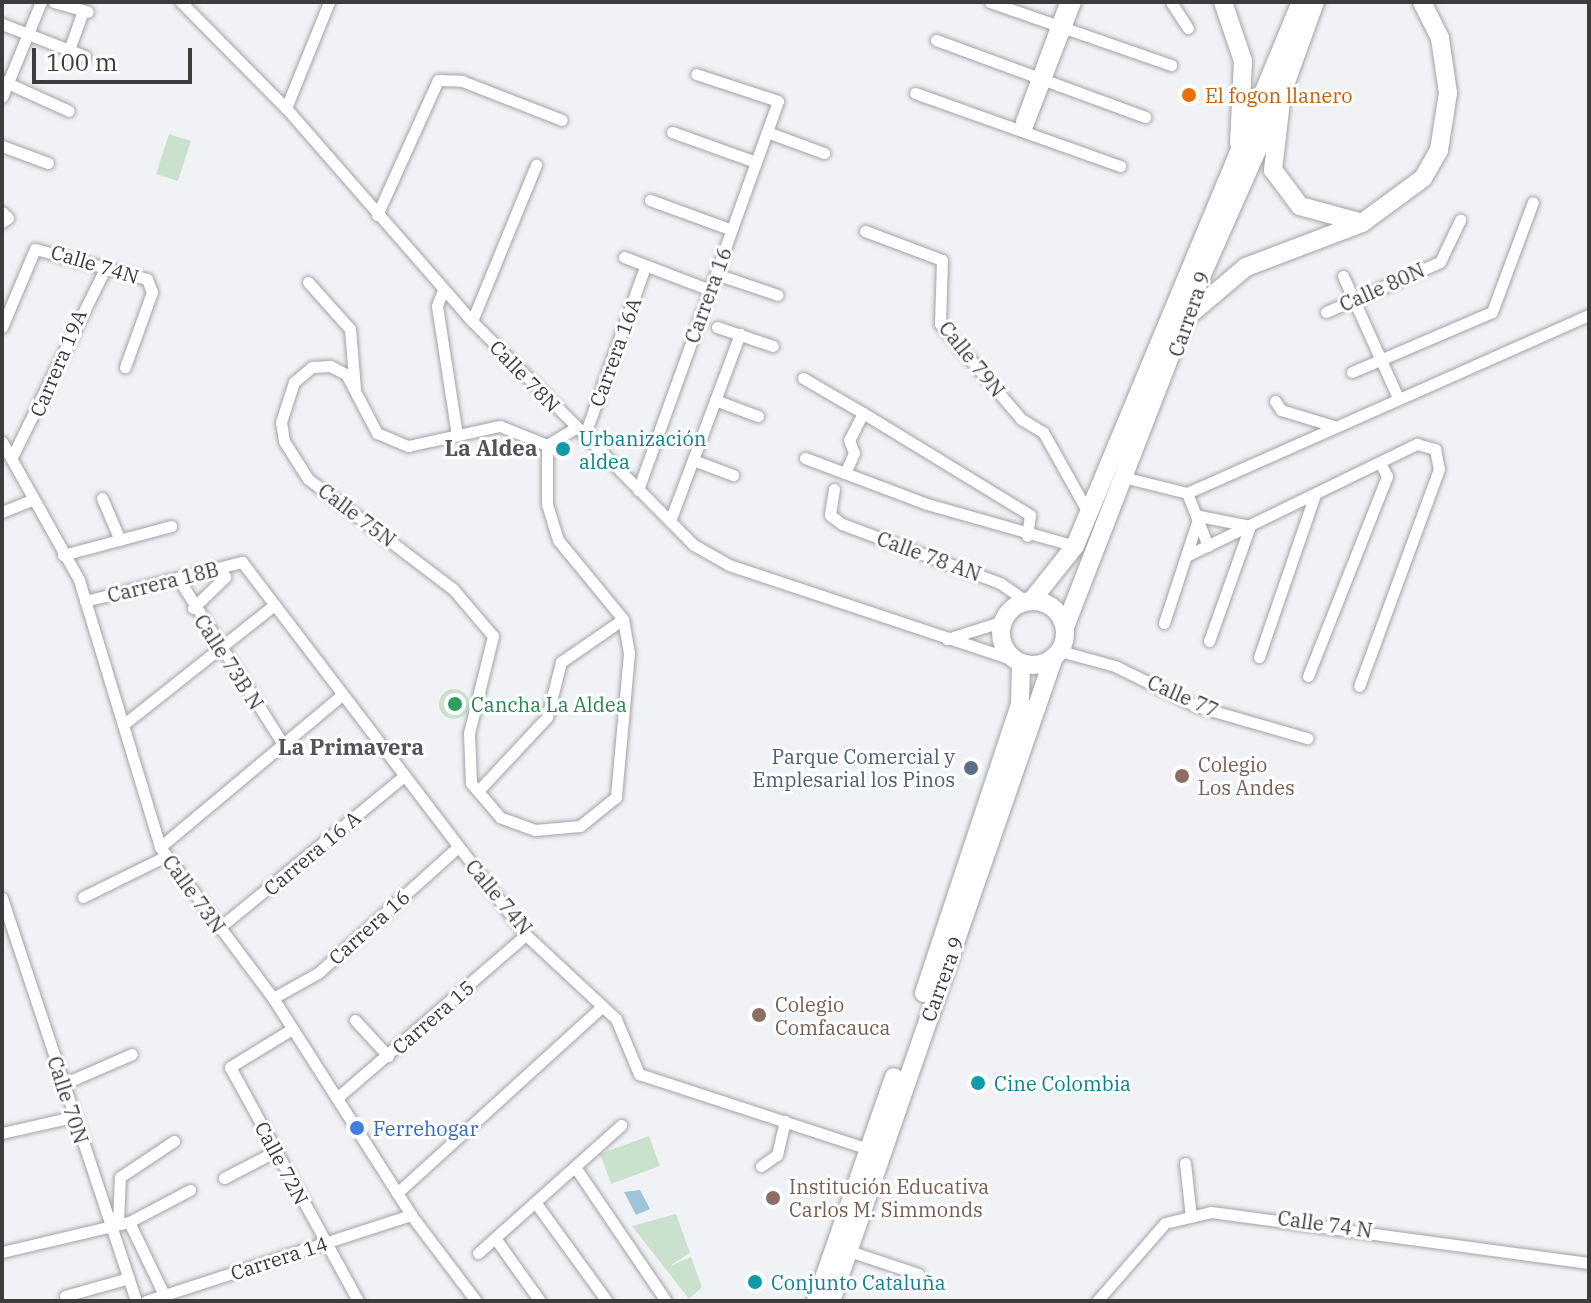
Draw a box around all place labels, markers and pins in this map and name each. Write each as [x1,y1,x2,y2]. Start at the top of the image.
place label: El fogon llanero [1205,83,1352,107]
marker: El fogon llanero [1180,86,1198,104]
place label: Urbanización aldea [579,426,706,473]
marker: Urbanización aldea [554,440,572,458]
place label: Cancha La Aldea [471,692,627,716]
marker: Cancha La Aldea [446,695,464,713]
place label: Parque Comercial y Emplesarial los Pinos [752,744,955,791]
place label: Colegio Los Andes [1198,752,1295,799]
marker: Parque Comercial y Emplesarial los Pinos [962,759,980,777]
marker: Colegio Los Andes [1173,767,1191,785]
place label: Colegio Comfacauca [775,992,891,1039]
marker: Colegio Comfacauca [750,1006,768,1024]
place label: Cine Colombia [994,1071,1131,1095]
marker: Cine Colombia [969,1074,987,1092]
place label: Ferrehogar [373,1116,478,1140]
marker: Ferrehogar [348,1119,366,1137]
place label: Institución Educativa Carlos M. Simmonds [789,1174,989,1221]
marker: Institución Educativa Carlos M. Simmonds [764,1189,782,1207]
place label: Conjunto Cataluña [771,1270,946,1294]
marker: Conjunto Cataluña [746,1273,764,1291]

